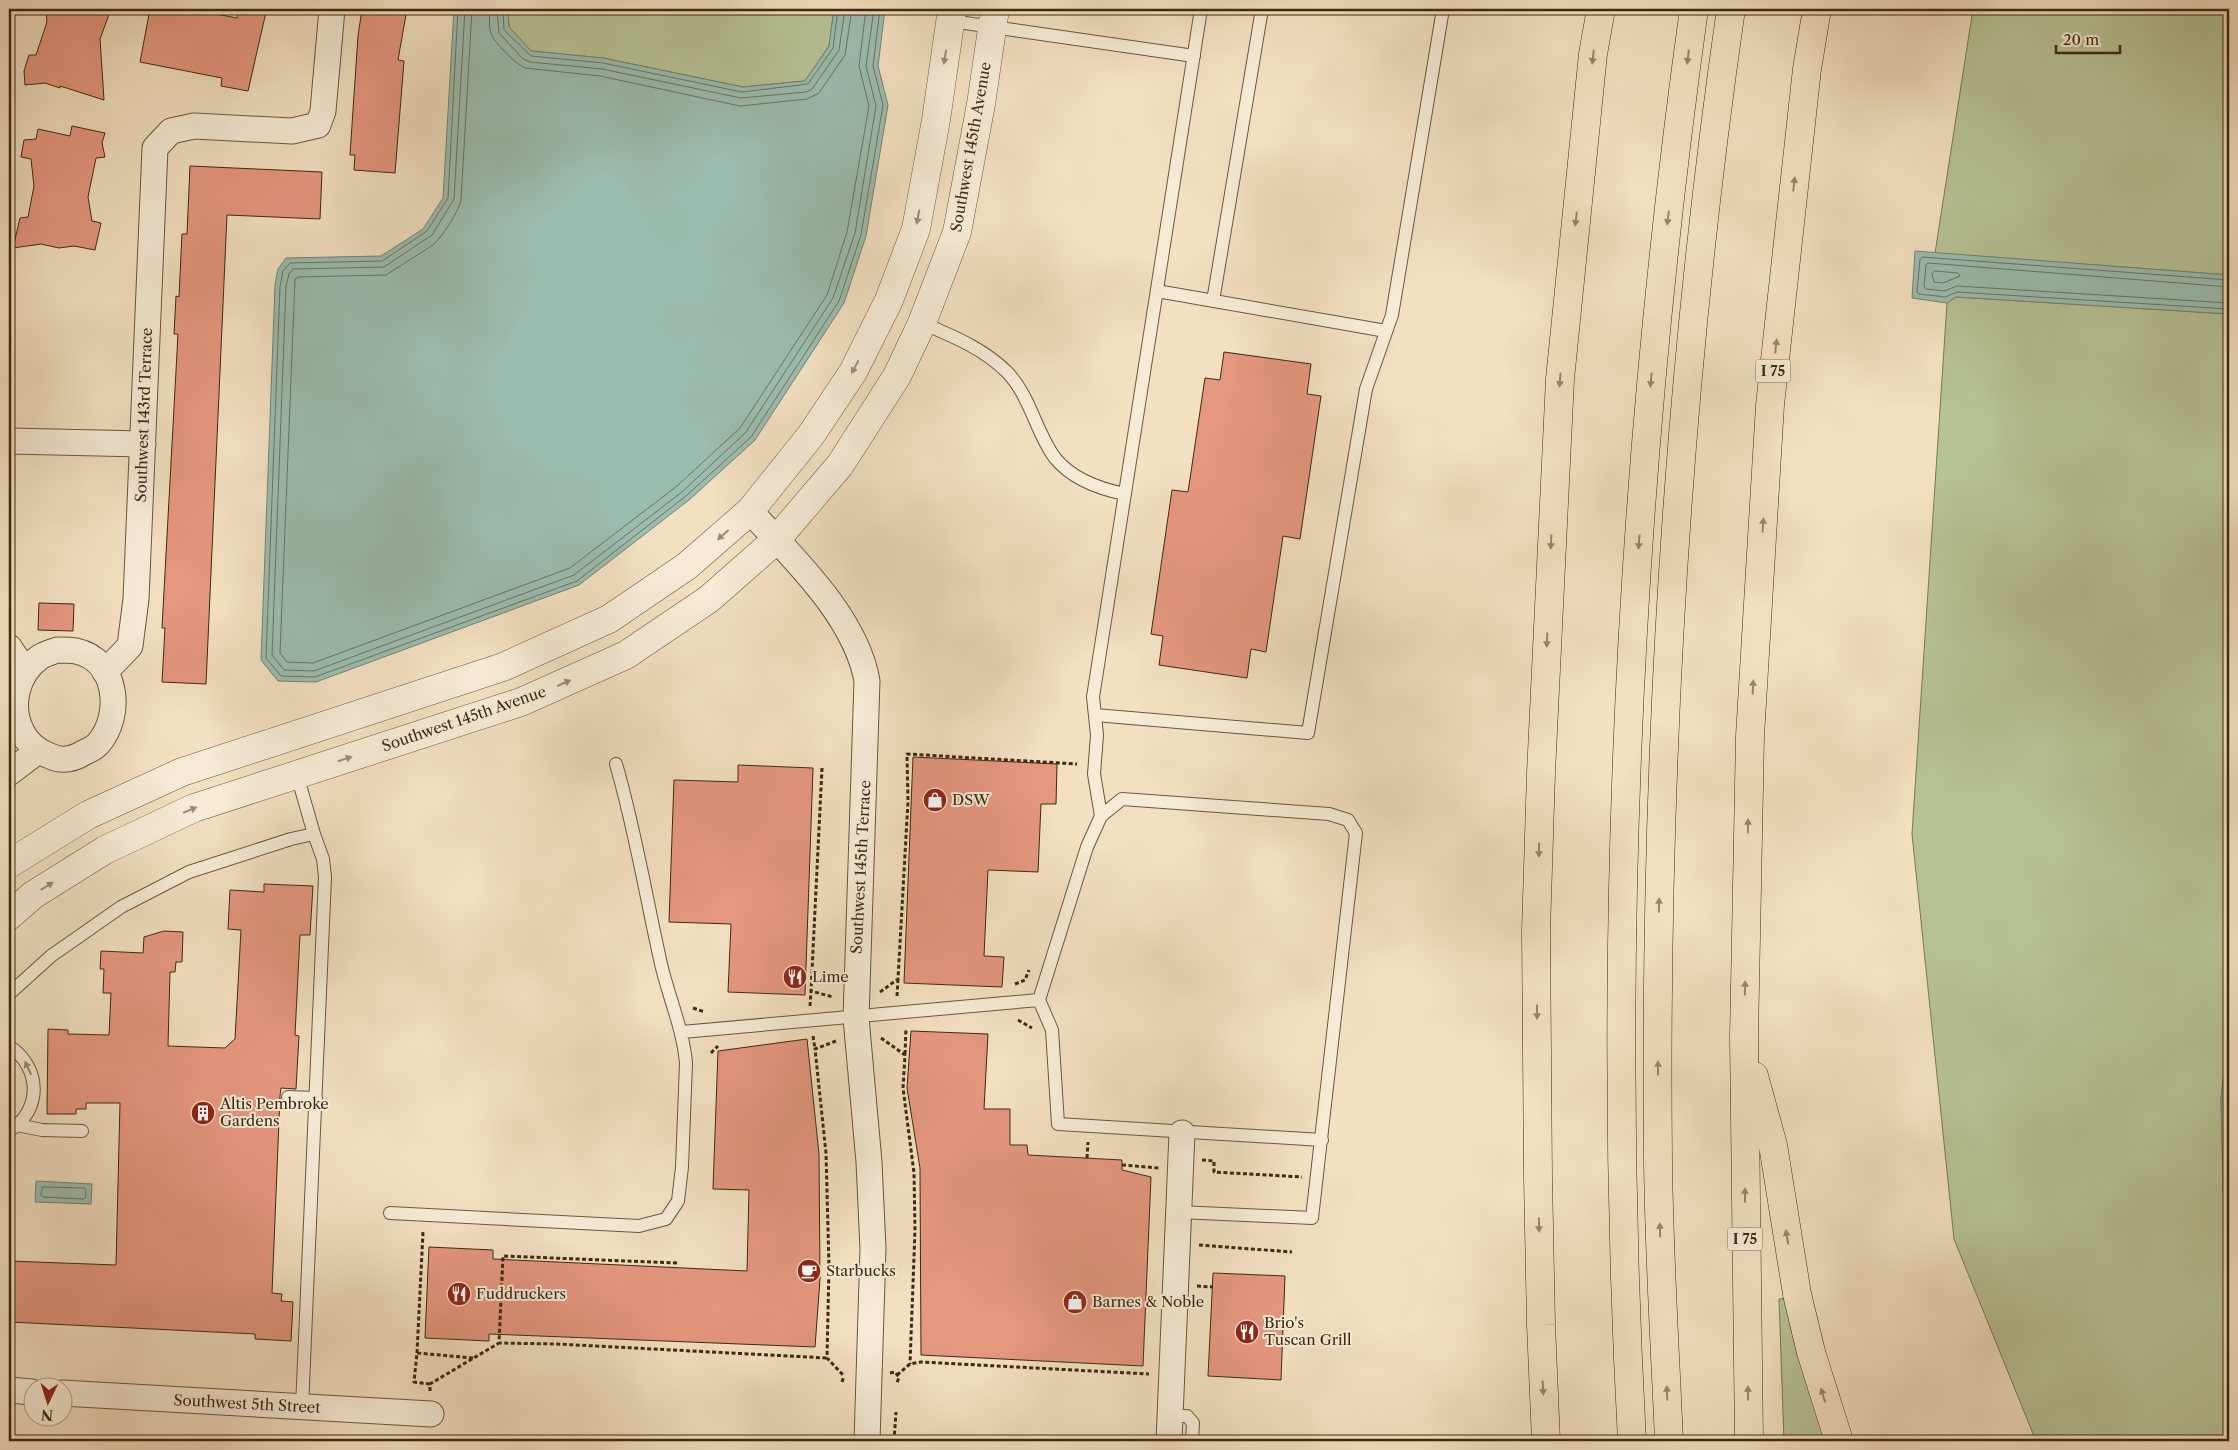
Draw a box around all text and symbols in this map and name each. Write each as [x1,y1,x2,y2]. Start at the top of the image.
scale bar [2056,22,2119,54]
text: 20 m [2063,30,2099,49]
one-way arrow [941,49,949,65]
one-way arrow [1589,49,1597,65]
one-way arrow [1684,49,1692,65]
street label: Southwest 145th Avenue [946,60,995,233]
one-way arrow [1790,176,1798,192]
one-way arrow [914,210,922,225]
one-way arrow [1572,211,1580,227]
one-way arrow [1664,211,1672,227]
street label: Southwest 143rd Terrace [131,327,156,503]
one-way arrow [1772,337,1780,353]
one-way arrow [851,359,859,374]
road number: I 75 [1756,360,1790,382]
one-way arrow [1555,372,1563,388]
one-way arrow [1647,372,1655,388]
one-way arrow [1759,517,1767,533]
one-way arrow [716,529,729,540]
one-way arrow [1634,534,1642,550]
one-way arrow [1547,535,1555,551]
one-way arrow [1542,632,1550,648]
one-way arrow [557,678,571,686]
one-way arrow [1749,679,1757,695]
street label: Southwest 145th Avenue [379,681,548,756]
one-way arrow [337,755,352,763]
street label: Southwest 145th Terrace [846,779,875,954]
shop icon: DSW [922,787,948,813]
place label: DSW [952,790,990,809]
one-way arrow [183,805,197,813]
one-way arrow [1744,817,1752,833]
one-way arrow [1534,842,1542,858]
one-way arrow [41,882,54,891]
one-way arrow [1655,897,1663,913]
restaurant icon: Lime [782,964,808,990]
place label: Lime [812,967,849,986]
one-way arrow [1741,980,1749,996]
one-way arrow [1533,1005,1541,1021]
one-way arrow [1654,1059,1662,1075]
one-way arrow [24,1061,32,1075]
place label: Altis Pembroke Gardens [219,1094,329,1130]
building icon: Altis Pembroke Gardens [190,1100,216,1126]
one-way arrow [1740,1187,1748,1203]
one-way arrow [1535,1218,1543,1234]
one-way arrow [1656,1222,1664,1238]
road number: I 75 [1728,1228,1762,1250]
one-way arrow [1783,1228,1791,1244]
cafe icon: Starbucks [796,1258,822,1284]
place label: Starbucks [826,1261,896,1280]
restaurant icon: Fuddruckers [446,1281,472,1307]
place label: Fuddruckers [476,1284,566,1303]
shop icon: Barnes & Noble [1062,1289,1088,1315]
place label: Barnes & Noble [1092,1292,1204,1311]
place label: Brio's Tuscan Grill [1264,1313,1352,1349]
restaurant icon: Brio's Tuscan Grill [1234,1319,1260,1345]
north arrow [22,1378,72,1428]
one-way arrow [1540,1380,1548,1396]
one-way arrow [1662,1384,1670,1400]
one-way arrow [1743,1384,1751,1400]
one-way arrow [1819,1387,1827,1402]
street label: Southwest 5th Street [173,1390,322,1417]
text: N [40,1406,54,1424]

